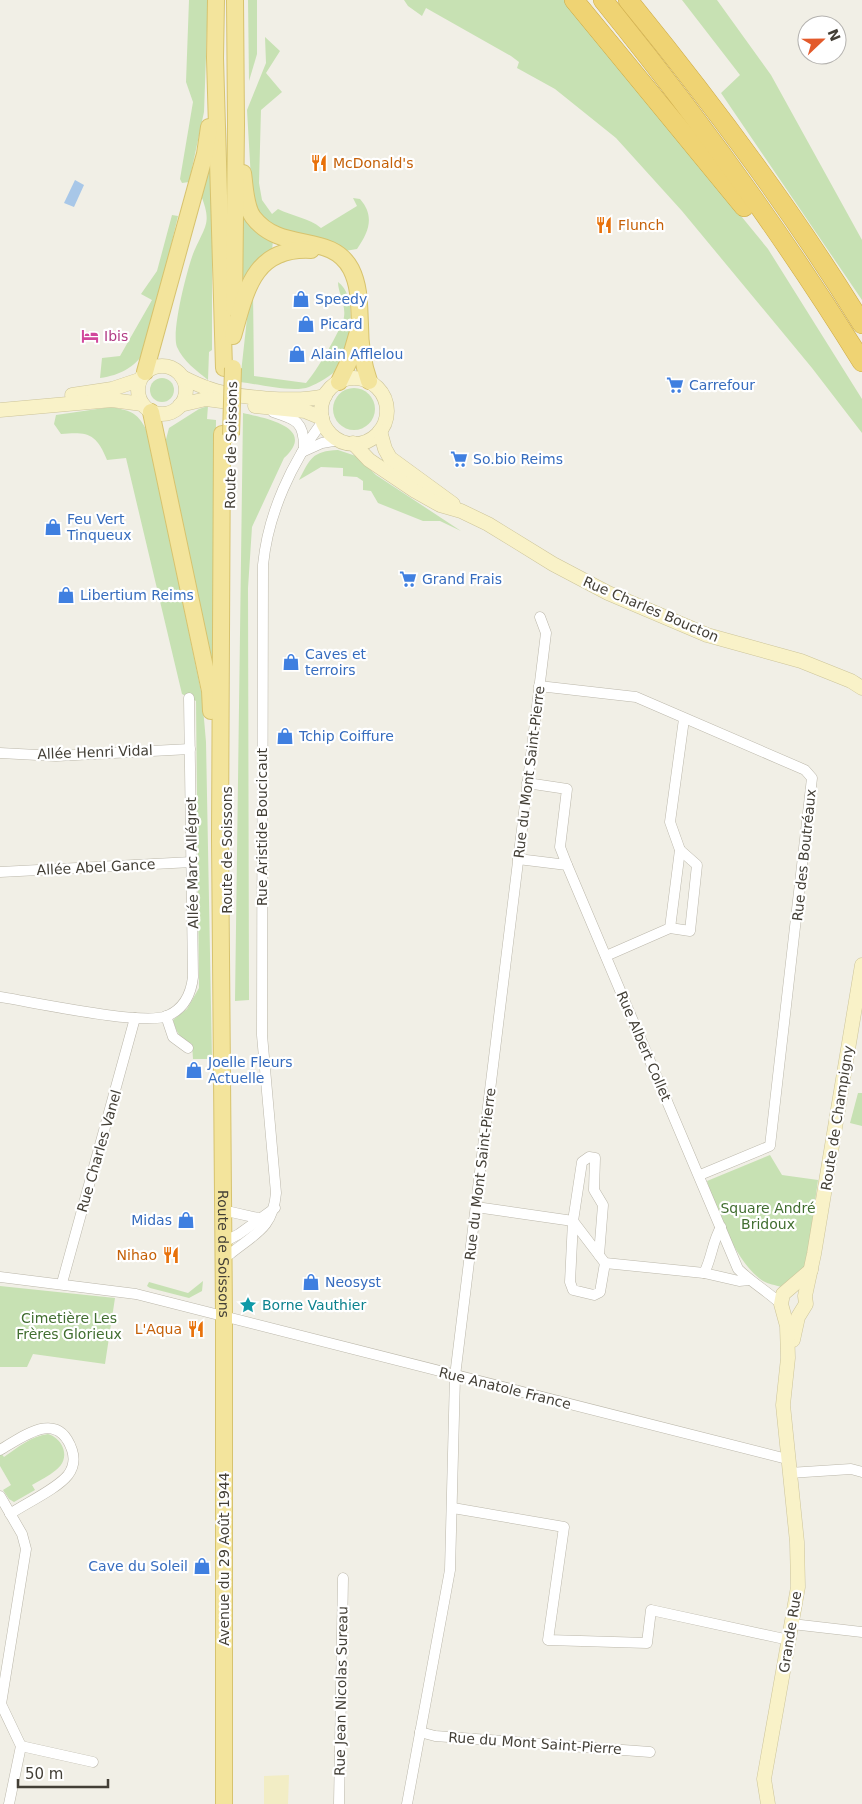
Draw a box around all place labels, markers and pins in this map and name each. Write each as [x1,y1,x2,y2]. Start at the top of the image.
restaurant icon: McDonald's [309,153,329,173]
place label: McDonald's [333,155,414,171]
restaurant icon: Flunch [594,215,614,235]
place label: Flunch [618,217,664,233]
shop icon: Speedy [291,289,311,309]
place label: Speedy [315,291,367,307]
shop icon: Picard [296,314,316,334]
place label: Picard [320,316,363,332]
hotel icon: Ibis [80,326,100,346]
place label: Ibis [104,328,128,344]
shop icon: Alain Afflelou [287,344,307,364]
place label: Alain Afflelou [311,346,403,362]
supermarket icon: Carrefour [665,375,685,395]
place label: Carrefour [689,377,755,393]
supermarket icon: So.bio Reims [449,449,469,469]
place label: So.bio Reims [473,451,563,467]
place label: Feu Vert Tinqueux [66,511,131,543]
shop icon: Feu Vert Tinqueux [43,517,63,537]
supermarket icon: Grand Frais [398,569,418,589]
place label: Grand Frais [422,571,502,587]
shop icon: Libertium Reims [56,585,76,605]
place label: Libertium Reims [80,587,194,603]
place label: Caves et terroirs [305,646,367,678]
shop icon: Caves et terroirs [281,652,301,672]
shop icon: Tchip Coiffure [275,726,295,746]
place label: Tchip Coiffure [298,728,394,744]
place label: Joelle Fleurs Actuelle [207,1054,293,1086]
shop icon: Joelle Fleurs Actuelle [184,1060,204,1080]
shop icon: Midas [176,1210,196,1230]
place label: Midas [131,1212,172,1228]
restaurant icon: Nihao [161,1245,181,1265]
place label: Nihao [117,1247,157,1263]
shop icon: Neosyst [301,1272,321,1292]
place label: Neosyst [325,1274,382,1290]
place icon: Borne Vauthier [238,1295,258,1315]
place label: Borne Vauthier [262,1297,366,1313]
restaurant icon: L'Aqua [186,1319,206,1339]
place label: L'Aqua [135,1321,182,1337]
shop icon: Cave du Soleil [192,1556,212,1576]
place label: Cave du Soleil [88,1558,188,1574]

